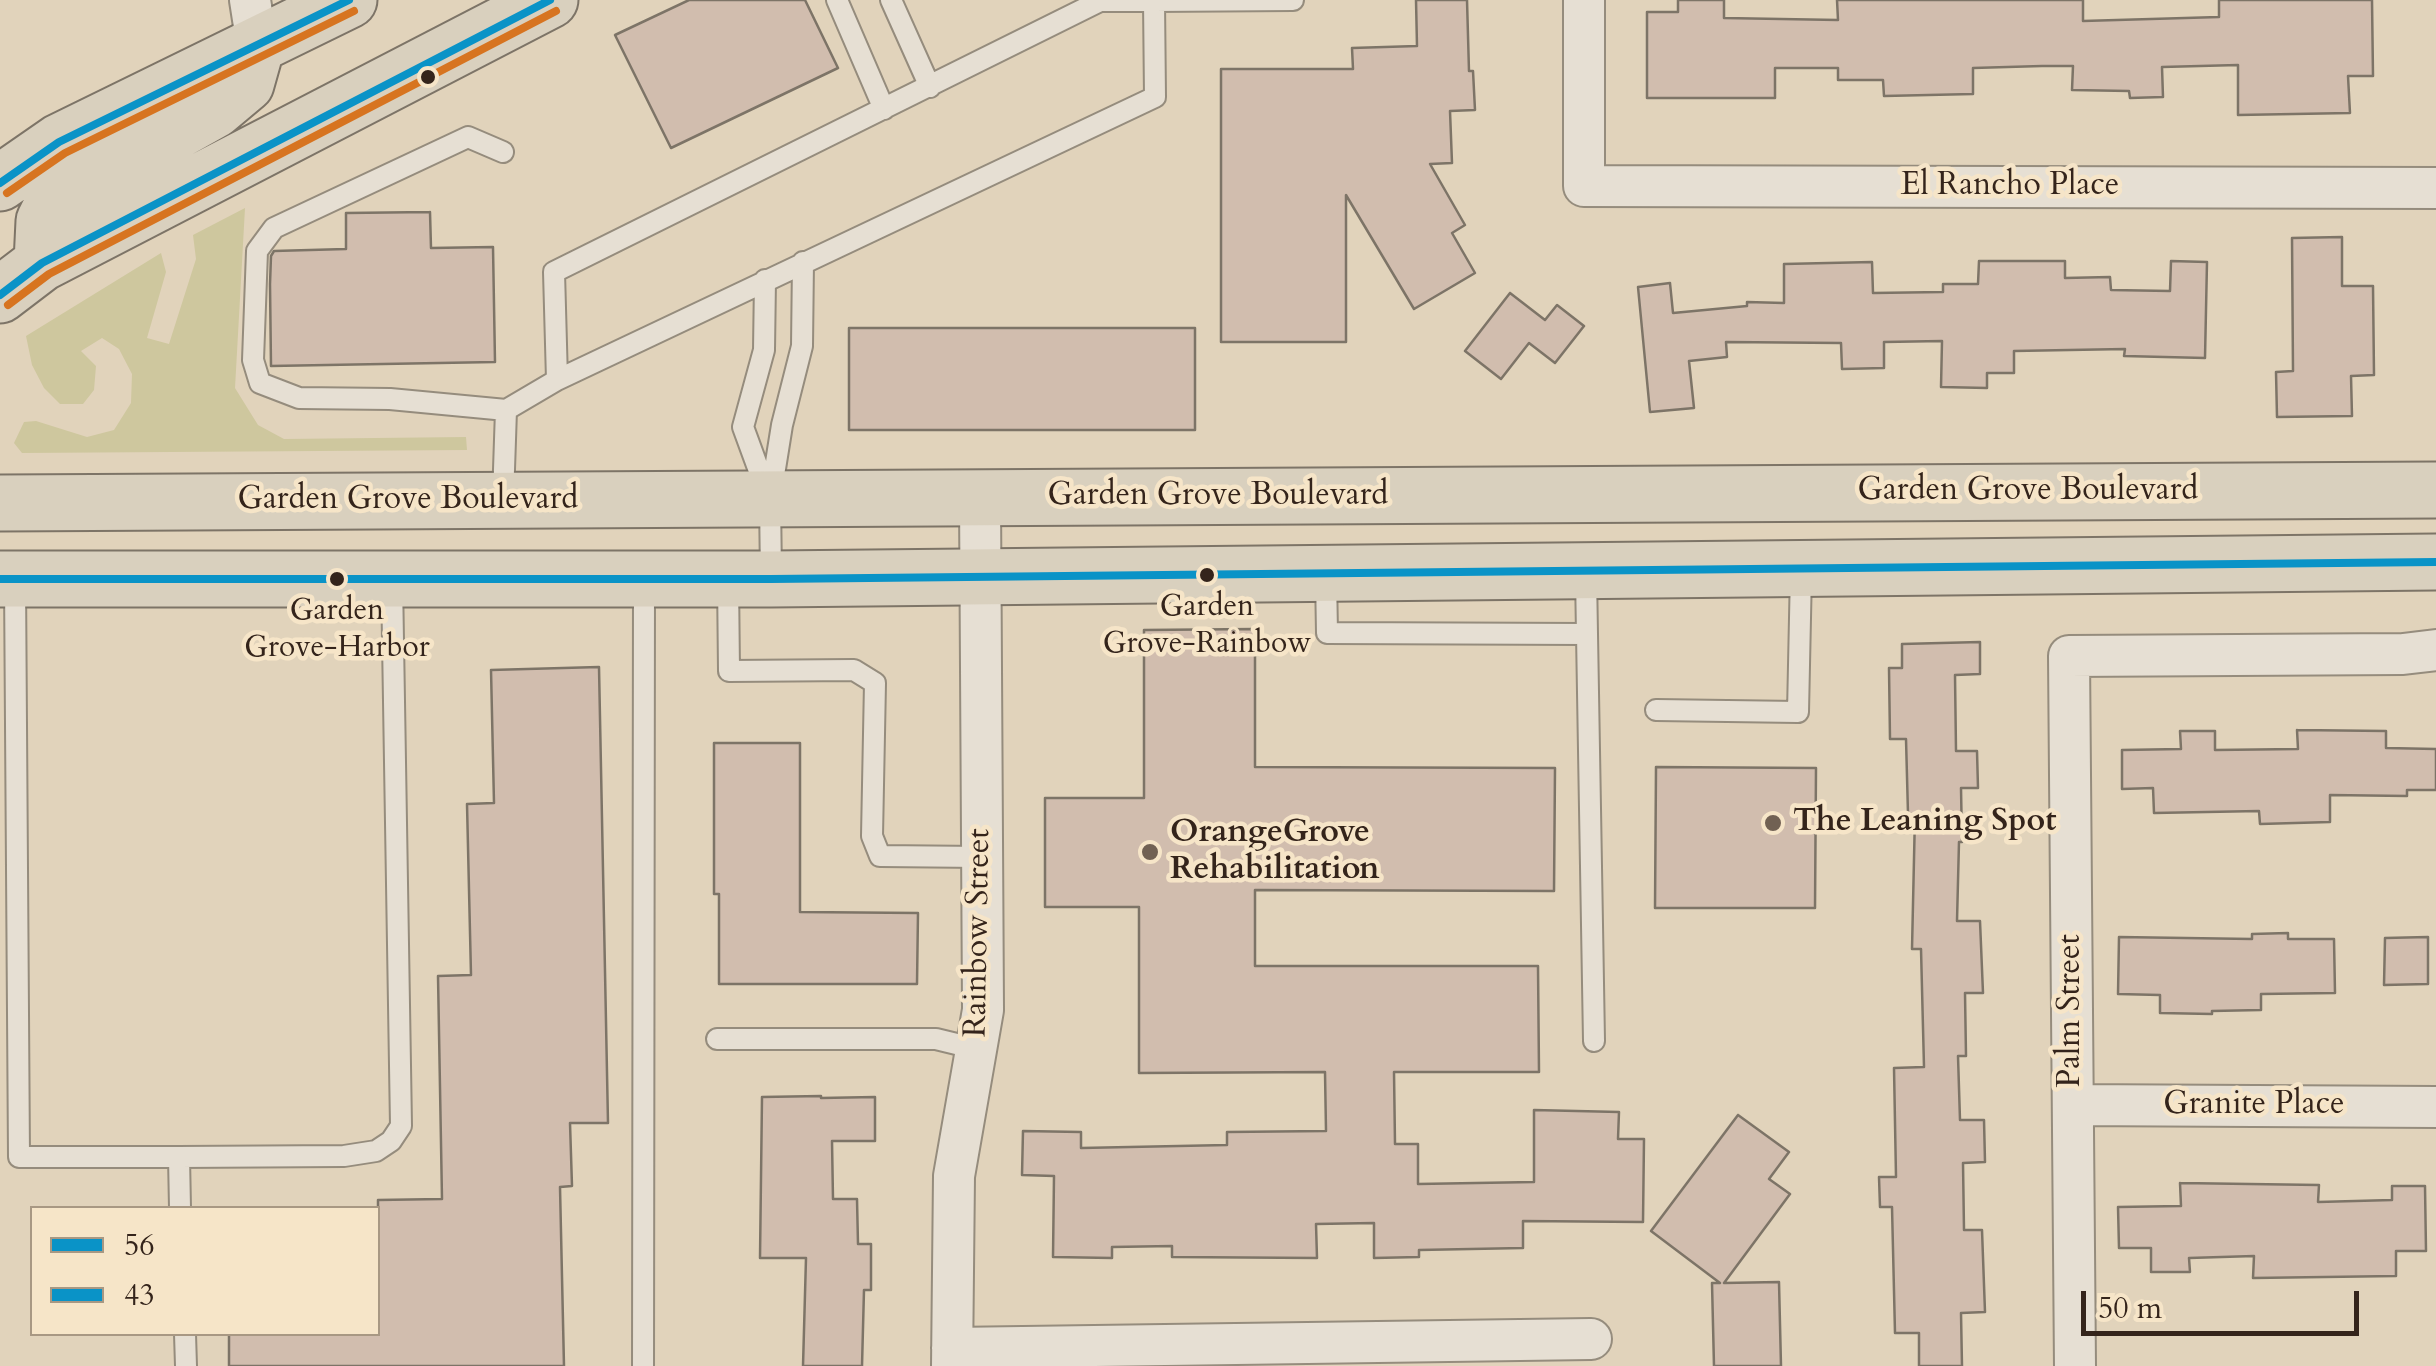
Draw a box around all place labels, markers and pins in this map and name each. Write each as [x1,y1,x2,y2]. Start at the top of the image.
unlabelled marker [418,67,438,87]
marker: Garden Grove-Rainbow [1197,565,1217,585]
marker: Garden Grove-Harbor [327,569,347,589]
place label: Garden Grove-Rainbow [1103,590,1311,660]
place label: Garden Grove-Harbor [244,594,430,664]
place label: The Leaning Spot [1793,804,2056,842]
marker: The Leaning Spot [1762,812,1784,834]
place label: OrangeGrove Rehabilitation [1170,815,1380,890]
marker: OrangeGrove Rehabilitation [1139,841,1161,863]

